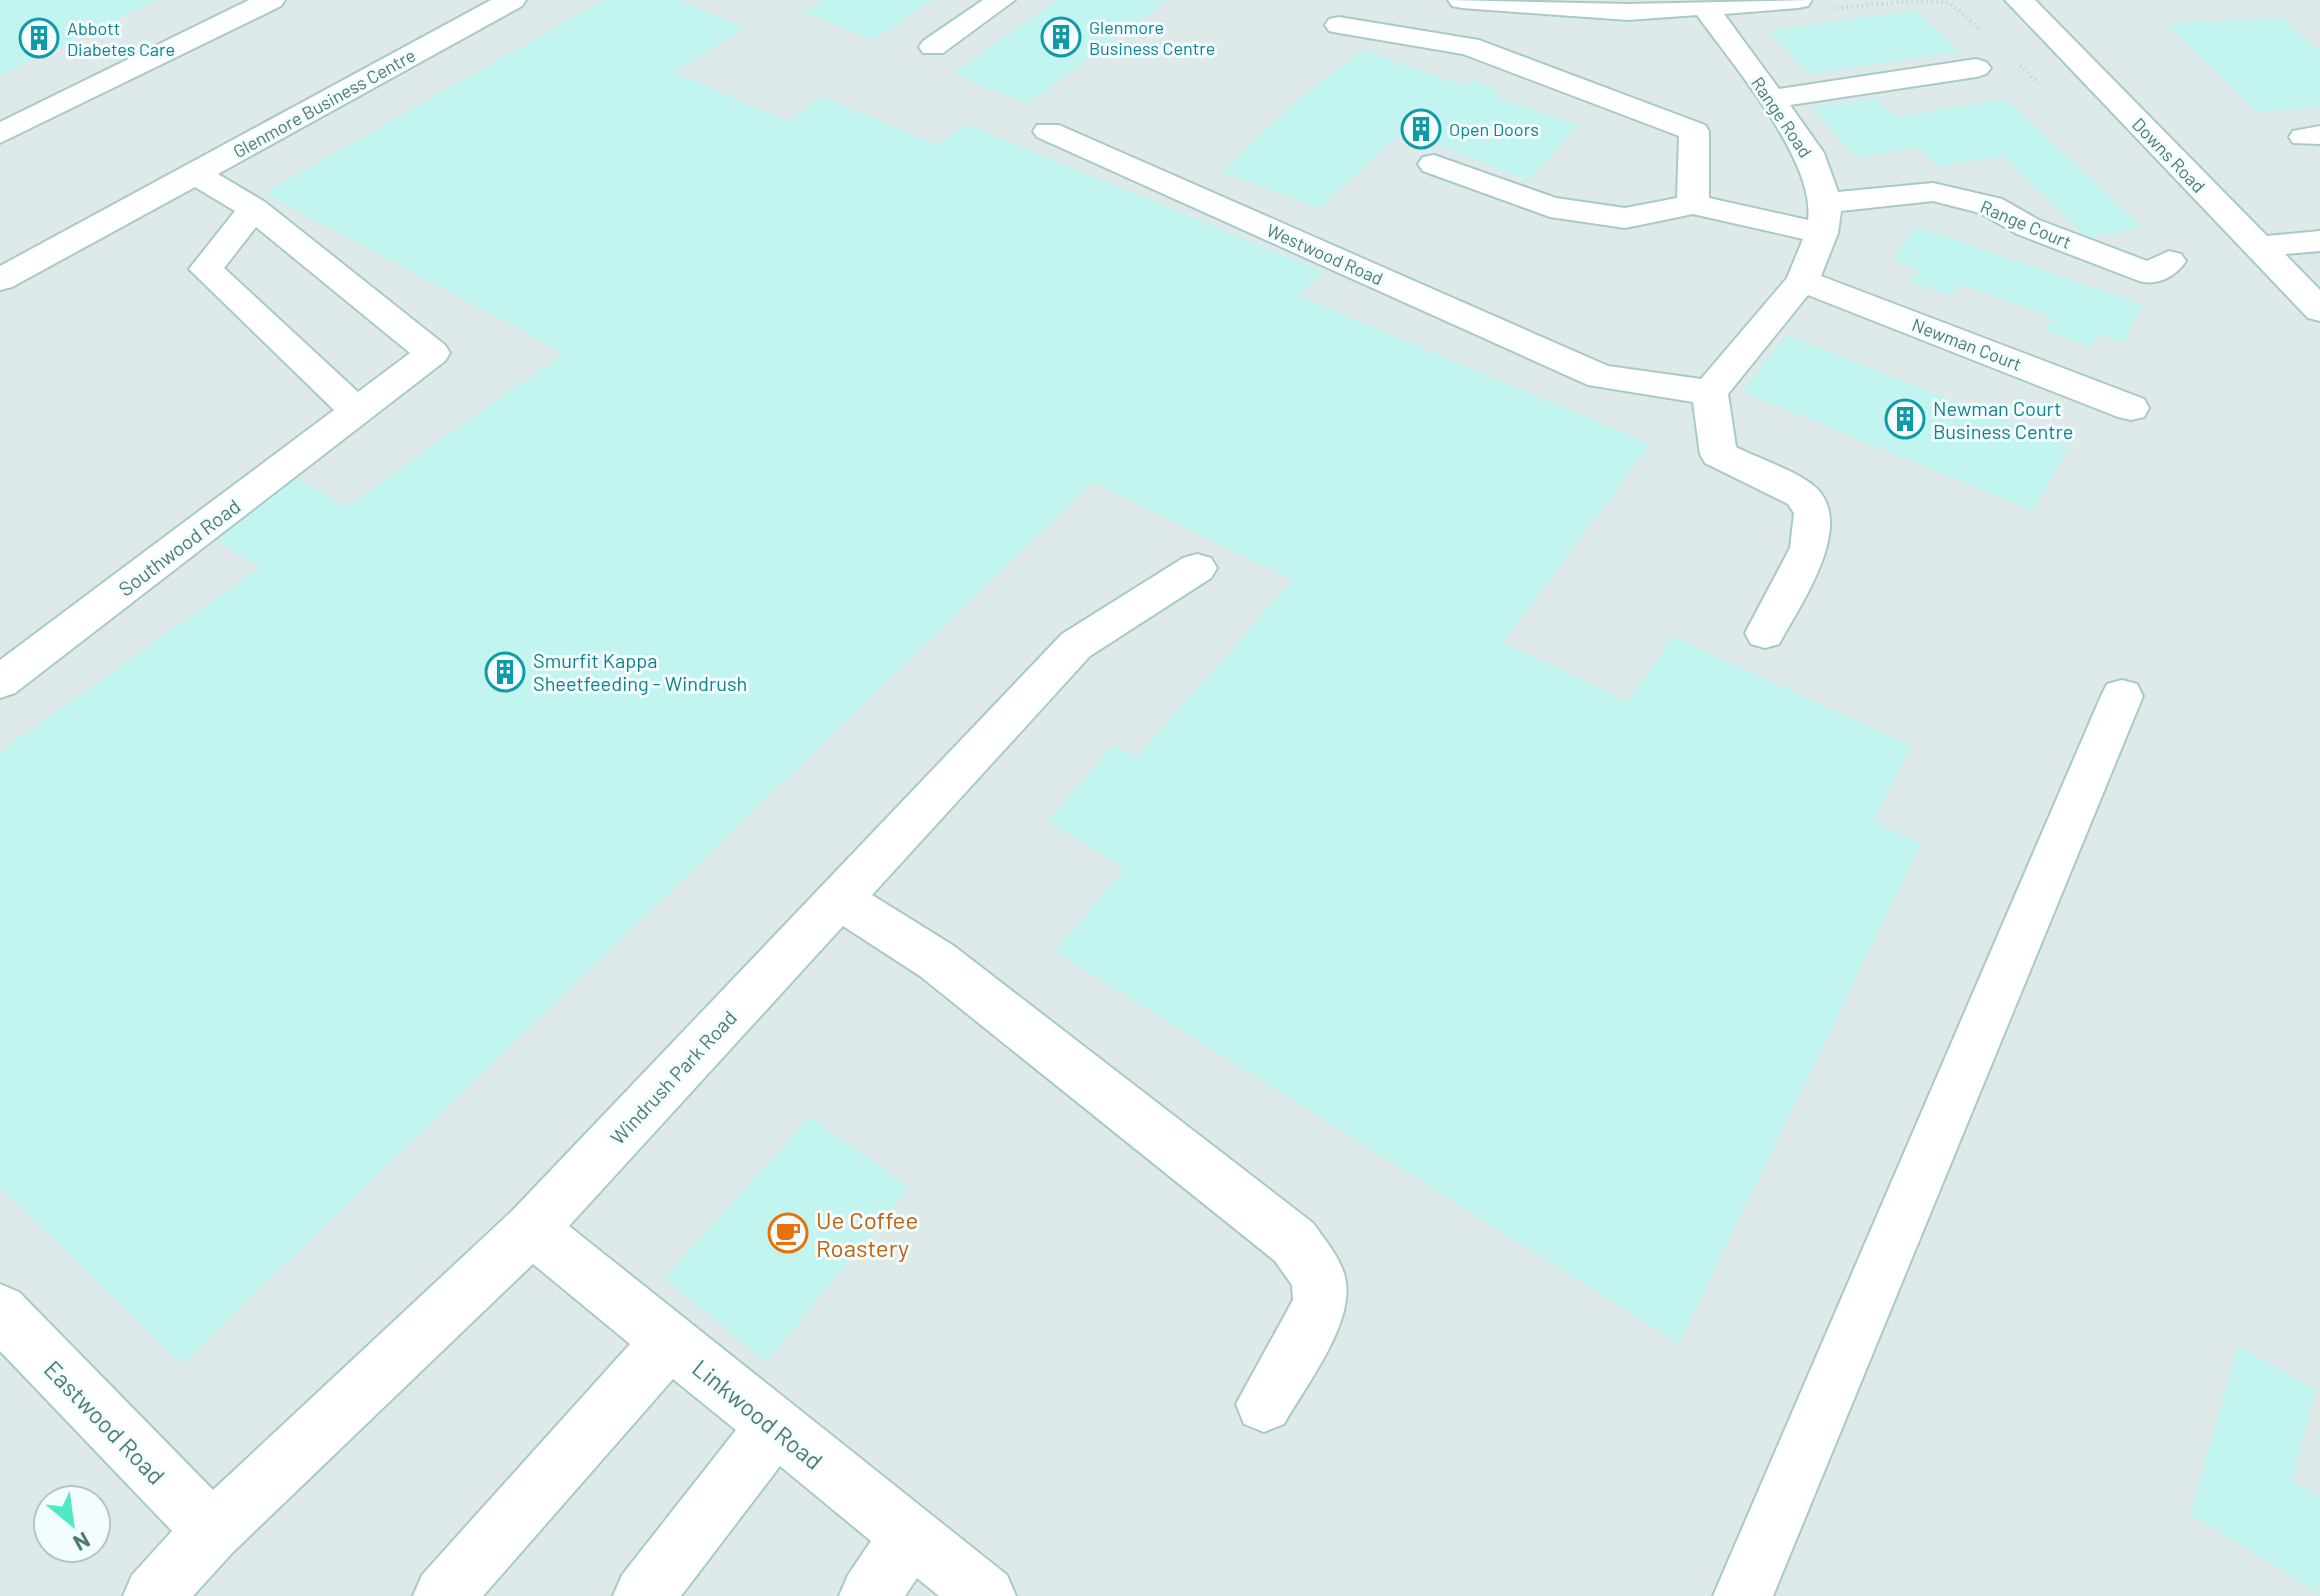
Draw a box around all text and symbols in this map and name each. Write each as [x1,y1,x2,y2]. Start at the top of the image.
building icon: Glenmore Business Centre [1040,16,1082,58]
place label: Glenmore Business Centre [1089,16,1215,59]
building icon: Abbott Diabetes Care [18,17,60,59]
place label: Abbott Diabetes Care [67,17,175,60]
street label: Glenmore Business Centre [229,44,419,162]
street label: Range Road [1747,72,1817,162]
building icon: Open Doors [1400,108,1442,150]
street label: Downs Road [2128,113,2210,197]
place label: Open Doors [1449,118,1539,140]
street label: Range Court [1977,195,2075,253]
street label: Westwood Road [1263,219,1387,289]
street label: Newman Court [1909,313,2025,375]
place label: Newman Court Business Centre [1933,396,2073,443]
building icon: Newman Court Business Centre [1884,398,1926,440]
street label: Southwood Road [113,493,245,601]
place label: Smurfit Kappa Sheetfeeding - Windrush [533,648,747,695]
building icon: Smurfit Kappa Sheetfeeding - Windrush [484,651,526,693]
street label: Windrush Park Road [605,1005,741,1149]
place label: Ue Coffee Roastery [816,1205,918,1262]
cafe icon: Ue Coffee Roastery [767,1212,809,1254]
street label: Linkwood Road [687,1353,829,1475]
street label: Eastwood Road [39,1354,171,1490]
north arrow [32,1484,112,1564]
text: N [69,1527,95,1557]

